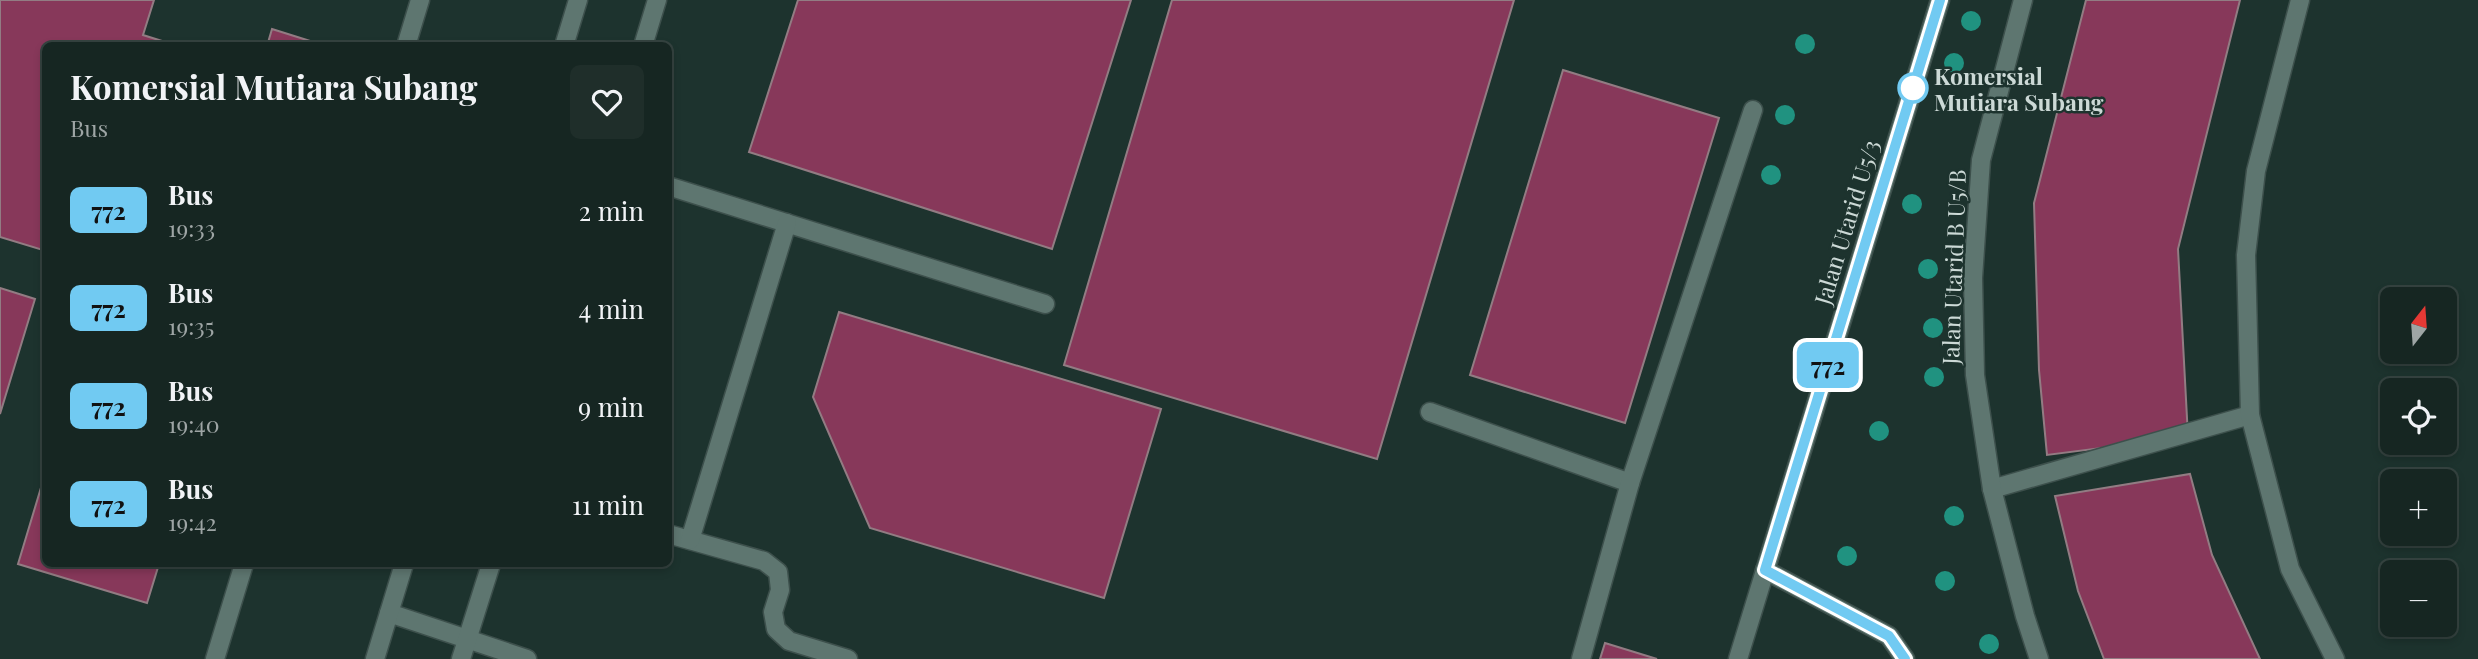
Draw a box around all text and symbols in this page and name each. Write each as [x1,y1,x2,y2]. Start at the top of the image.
place label: Komersial Mutiara Subang [1934,60,2104,117]
text: Komersial Mutiara Subang [70,64,477,108]
button: heart [570,65,644,139]
marker: Komersial Mutiara Subang [1898,73,1928,103]
text: Bus [70,112,108,143]
street label: Jalan Utarid U5/3 [1806,136,1886,309]
street label: Jalan Utarid B U5/B [1934,169,1972,366]
text: Bus [168,177,213,212]
text: 2 min [579,193,644,228]
text: 772 [91,194,126,226]
text: 19:33 [168,212,215,243]
text: Bus [168,275,213,310]
north arrow [2380,287,2457,364]
map controls [2380,287,2457,637]
text: 4 min [578,291,644,326]
text: 772 [91,292,126,324]
text: 19:35 [168,310,214,341]
line badge: 772 [1788,342,1868,388]
text: 772 [1811,349,1845,381]
text: Bus [168,373,213,408]
button: locate [2380,378,2457,455]
text: 9 min [578,389,644,424]
text: 772 [91,390,126,422]
text: 19:40 [168,408,220,439]
button: + [2380,469,2457,546]
text: Bus [168,471,213,506]
text: 11 min [572,487,644,522]
text: 772 [91,488,126,520]
text: 19:42 [168,506,217,537]
button: − [2380,560,2457,637]

